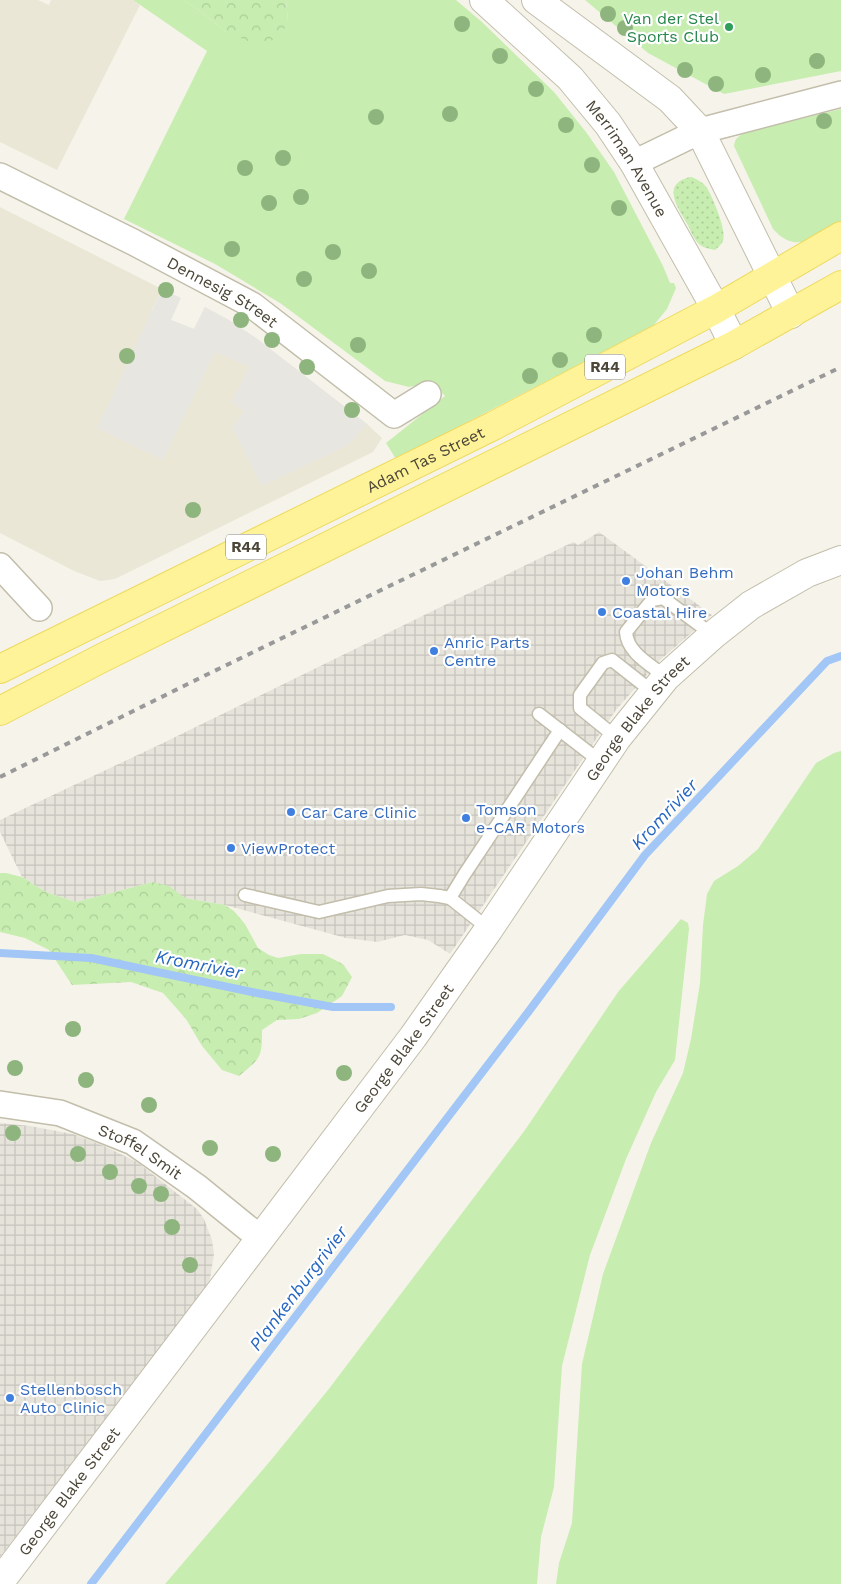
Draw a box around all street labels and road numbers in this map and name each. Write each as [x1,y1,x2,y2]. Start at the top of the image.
street label: Merriman Avenue [582,96,672,220]
street label: Dennesig Street [164,252,282,331]
road number: R44 [585,354,625,380]
street label: Adam Tas Street [363,422,487,496]
road number: R44 [226,534,266,560]
street label: George Blake Street [581,651,693,785]
street label: George Blake Street [349,980,457,1117]
street label: Stoffel Smit [96,1120,186,1183]
street label: George Blake Street [14,1423,124,1559]

